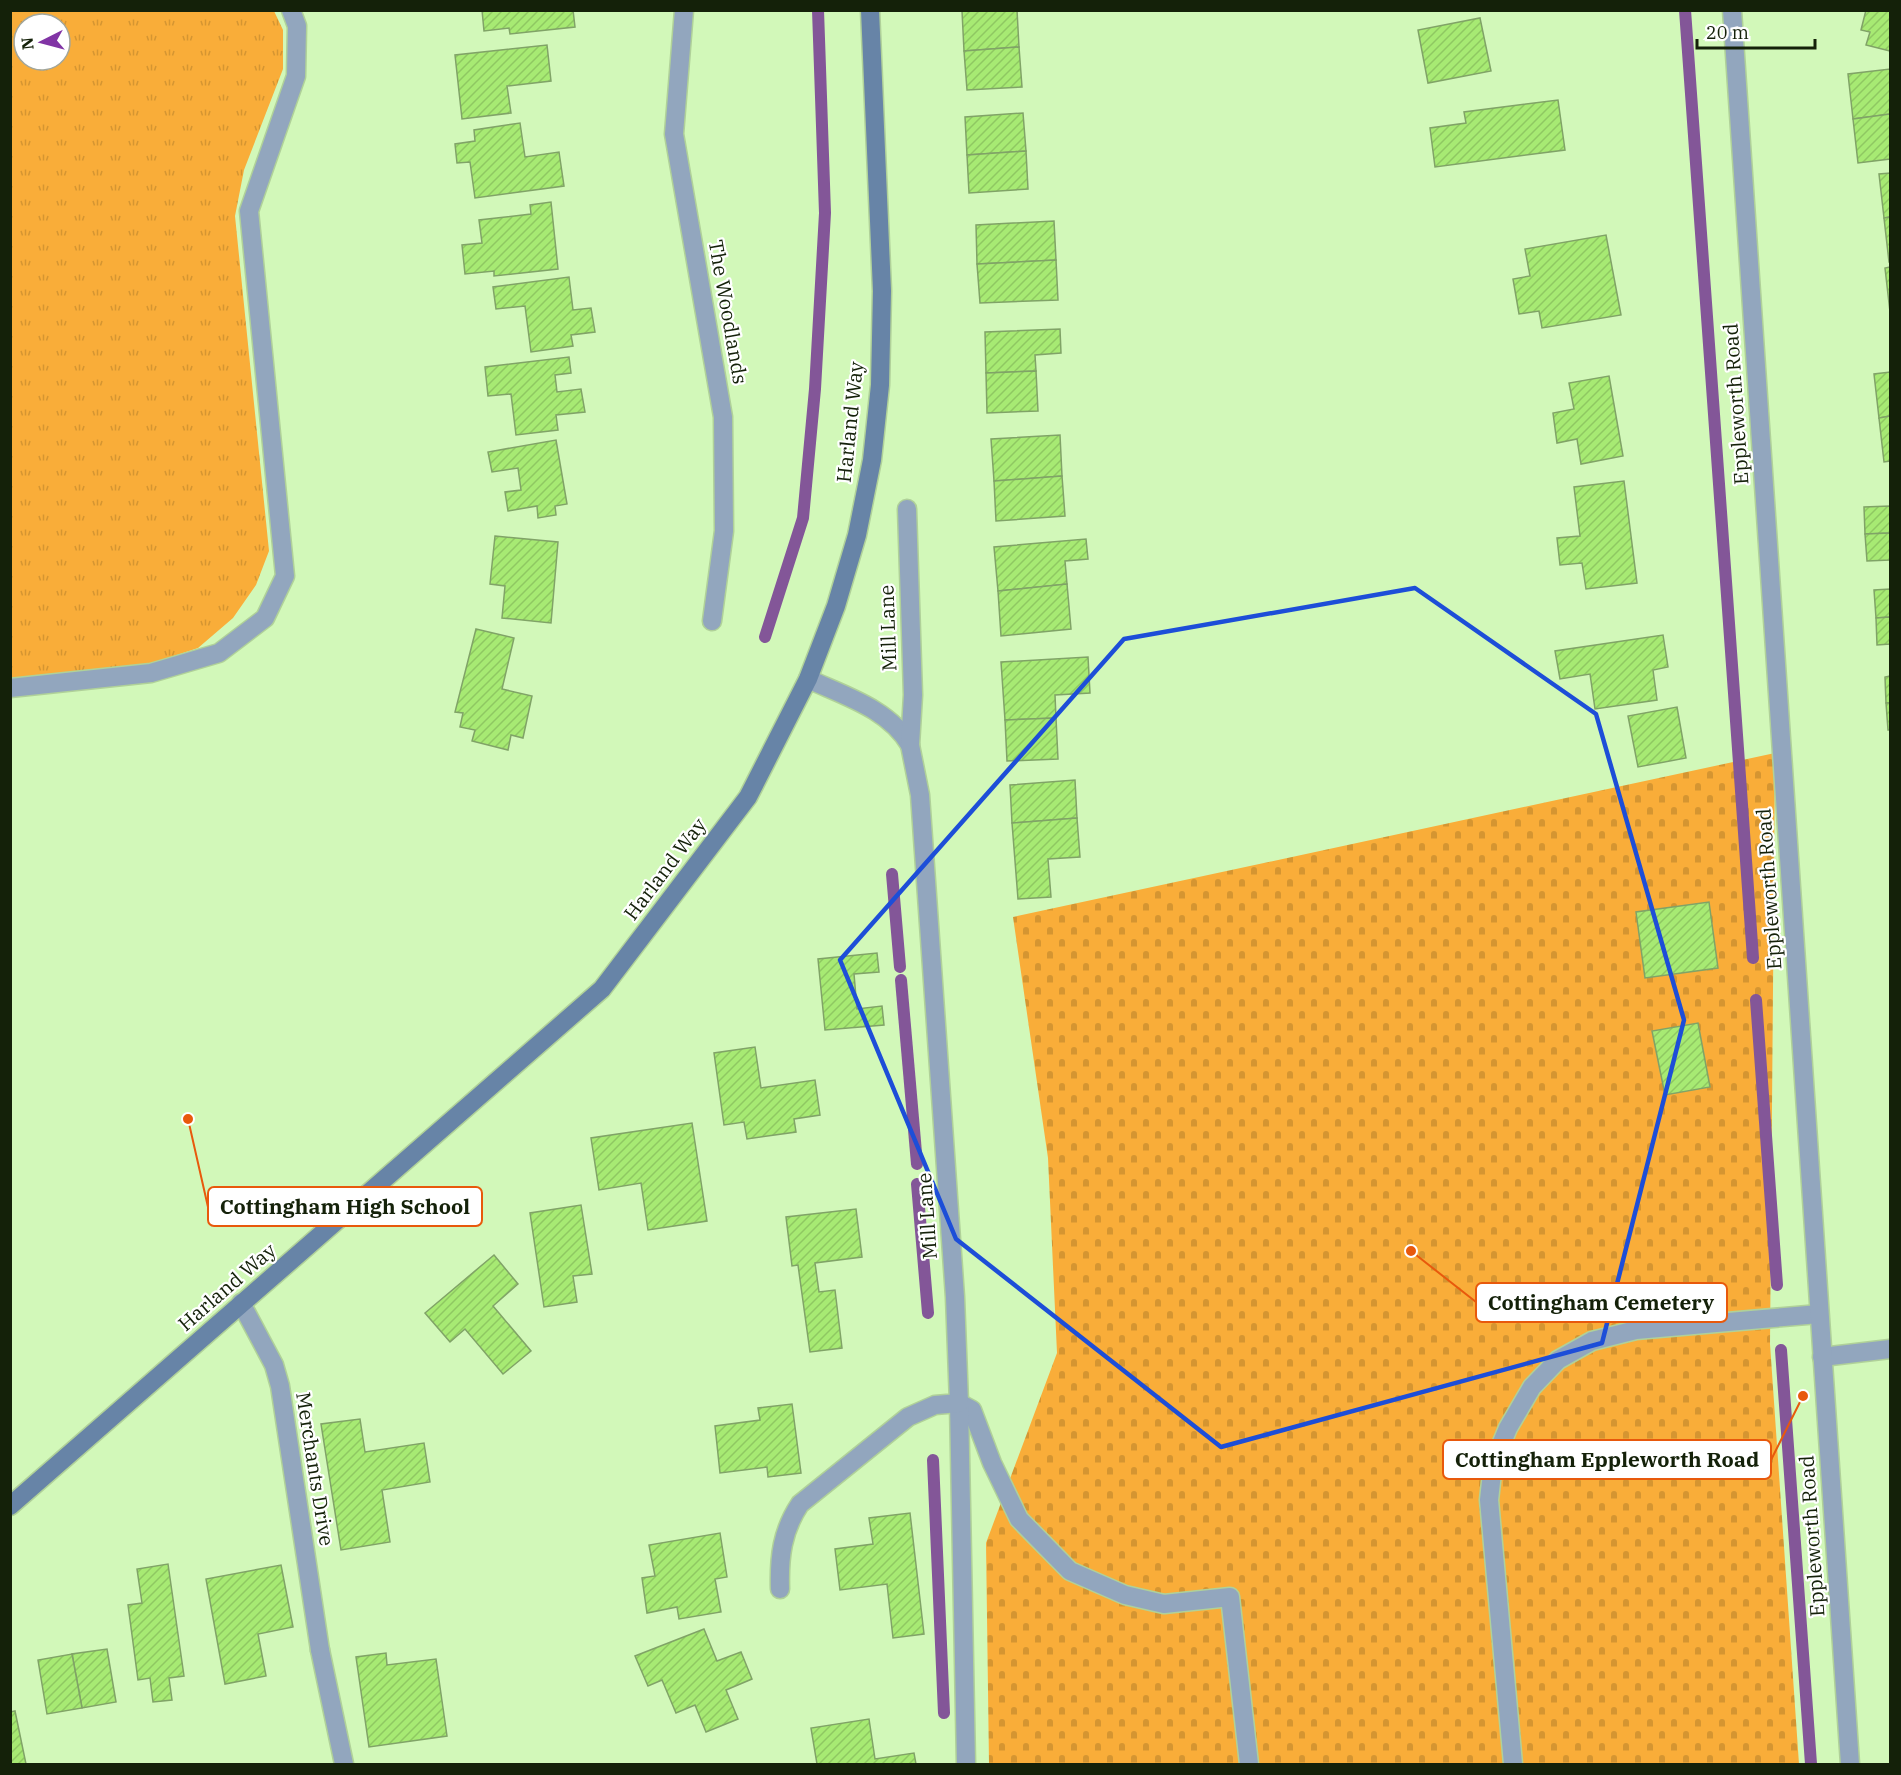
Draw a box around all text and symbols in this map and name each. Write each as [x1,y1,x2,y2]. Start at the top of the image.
north arrow [12,12,72,72]
scale bar [1697,12,1816,50]
text: 20 m [1706,21,1749,44]
text: N [16,36,38,51]
street label: The Woodlands [703,238,754,386]
street label: Eppleworth Road [1716,322,1755,486]
street label: Harland Way [830,360,869,484]
street label: Mill Lane [872,584,903,672]
street label: Eppleworth Road [1749,807,1788,971]
street label: Harland Way [617,812,712,925]
street label: Mill Lane [910,1172,943,1260]
callout: Cottingham High School [208,1187,482,1226]
text: Cottingham High School [220,1192,470,1220]
street label: Harland Way [172,1236,282,1337]
callout: Cottingham Cemetery [1476,1283,1727,1322]
text: Cottingham Cemetery [1488,1288,1714,1316]
street label: Merchants Drive [290,1390,341,1548]
callout: Cottingham Eppleworth Road [1443,1440,1771,1479]
text: Cottingham Eppleworth Road [1455,1445,1759,1473]
street label: Eppleworth Road [1792,1454,1831,1618]

